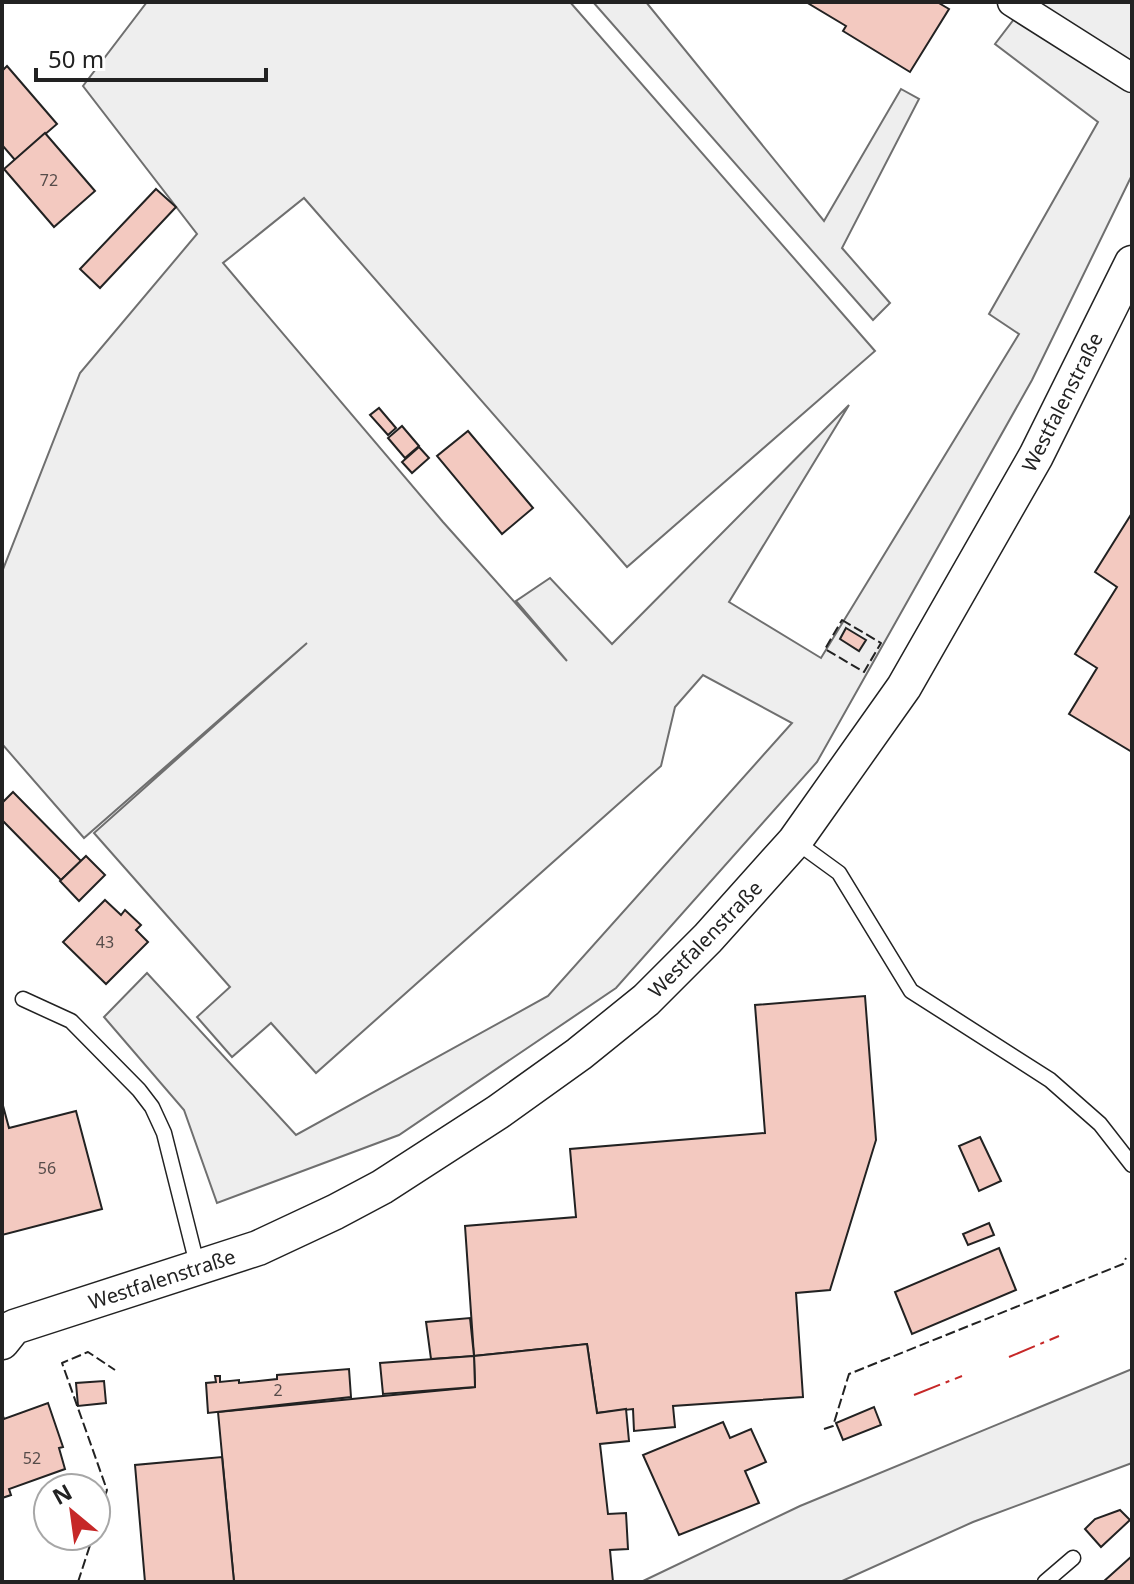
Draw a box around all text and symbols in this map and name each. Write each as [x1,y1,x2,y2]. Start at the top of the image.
scale bar [36,32,266,82]
text: 50 m [48,42,104,75]
house number: 72 [40,169,58,191]
street label: Westfalenstraße [1015,328,1109,476]
street label: Westfalenstraße [642,875,768,1003]
house number: 43 [96,931,114,953]
house number: 56 [38,1157,56,1179]
street label: Westfalenstraße [85,1243,239,1315]
house number: 2 [273,1379,283,1401]
house number: 52 [23,1447,41,1469]
north arrow [32,1472,112,1552]
text: N [47,1476,77,1511]

